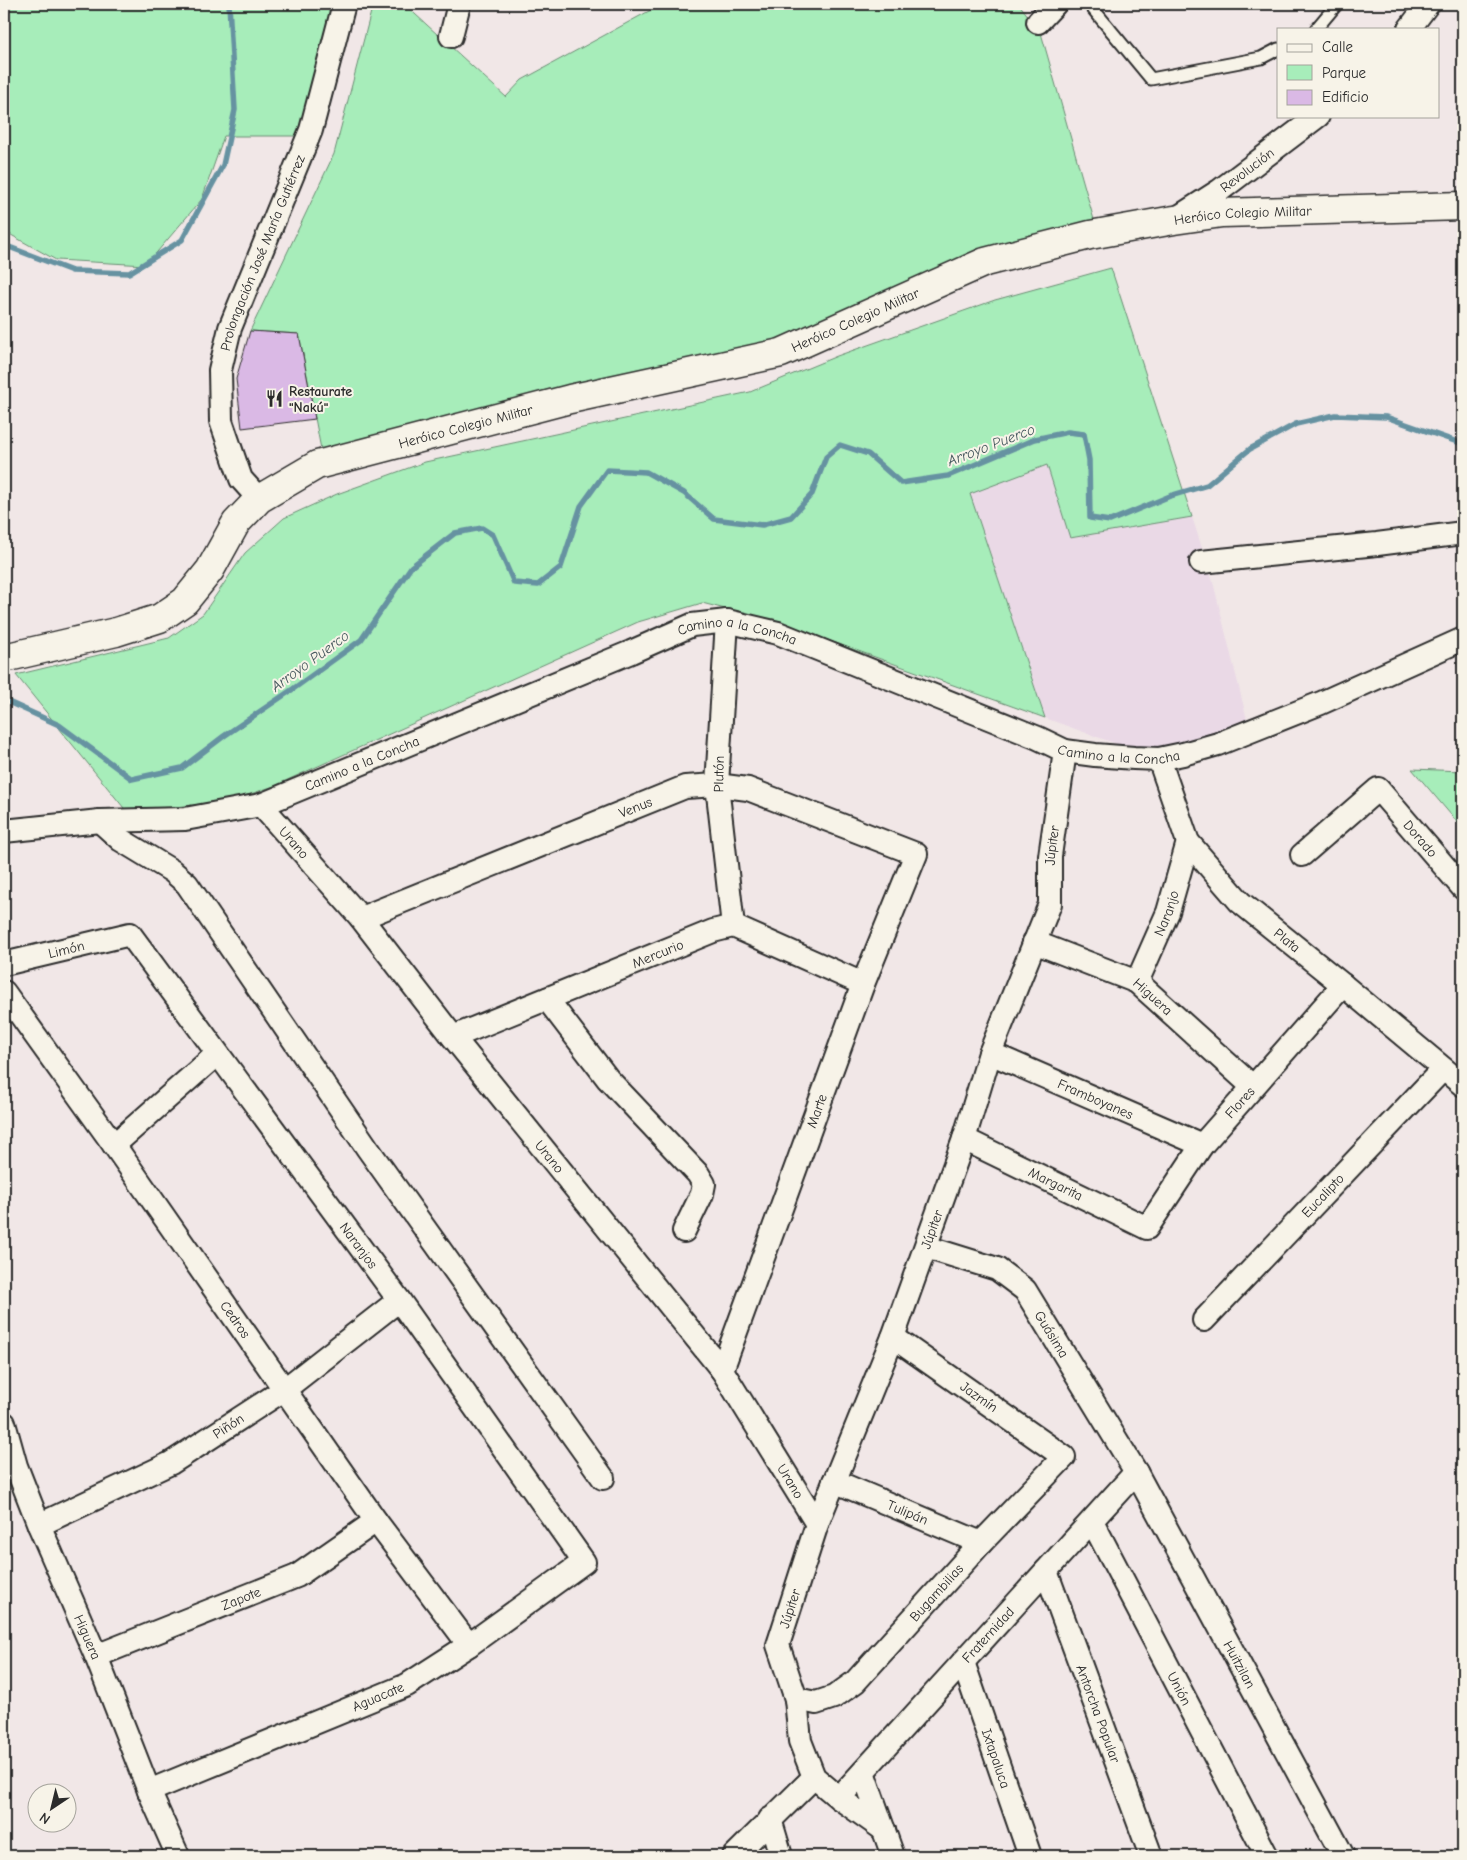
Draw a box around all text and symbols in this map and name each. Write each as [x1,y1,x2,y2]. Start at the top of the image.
legend [1277,28,1440,118]
text: Calle [1322,38,1354,56]
text: Parque [1322,64,1367,82]
text: Edificio [1322,88,1369,106]
street label: Revolución [1217,144,1277,196]
street label: Prolongación José María Gutiérrez [216,152,308,353]
street label: Heróico Colegio Militar [1173,202,1312,228]
street label: Heróico Colegio Militar [789,284,922,356]
place label: Restaurate "Nakú" [289,383,352,416]
restaurant icon: Restaurate "Nakú" [265,389,285,409]
street label: Heróico Colegio Militar [397,400,535,452]
water label: Arroyo Puerco [944,420,1037,470]
street label: Camino a la Concha [675,613,800,648]
water label: Arroyo Puerco [267,627,353,696]
street label: Camino a la Concha [302,732,422,795]
street label: Camino a la Concha [1055,740,1181,767]
street label: Plutón [710,755,728,793]
street label: Venus [616,793,655,821]
street label: Dorado [1400,817,1441,861]
street label: Urano [275,823,313,862]
street label: Júpiter [1041,824,1063,866]
street label: Naranjo [1150,888,1182,939]
street label: Plata [1271,924,1304,956]
street label: Mercurio [629,936,686,972]
street label: Limón [46,937,86,962]
street label: Higuera [1130,974,1176,1019]
street label: Framboyanes [1055,1075,1136,1123]
street label: Flores [1221,1083,1258,1122]
street label: Marte [803,1092,831,1130]
street label: Urano [531,1137,568,1176]
street label: Margarita [1026,1163,1086,1204]
street label: Eucalipto [1298,1170,1347,1221]
street label: Júpiter [917,1207,947,1251]
street label: Naranjos [336,1219,382,1272]
street label: Cedros [217,1298,254,1341]
street label: Guásima [1031,1307,1073,1361]
street label: Jazmín [957,1378,1001,1416]
street label: Piñón [209,1410,247,1442]
street label: Urano [774,1461,808,1502]
street label: Tulipán [885,1496,931,1528]
street label: Bugambilias [906,1560,967,1625]
street label: Zapote [219,1583,263,1614]
street label: Júpiter [775,1586,804,1630]
street label: Fraternidad [958,1603,1018,1666]
street label: Higuera [70,1612,105,1662]
street label: Huitzilan [1220,1637,1259,1691]
street label: Antorcha Popular [1073,1662,1125,1765]
street label: Unión [1164,1669,1195,1708]
street label: Aguacate [350,1679,406,1715]
street label: Ixtapaluca [978,1726,1014,1790]
north arrow [28,1782,78,1832]
text: N [36,1809,53,1828]

